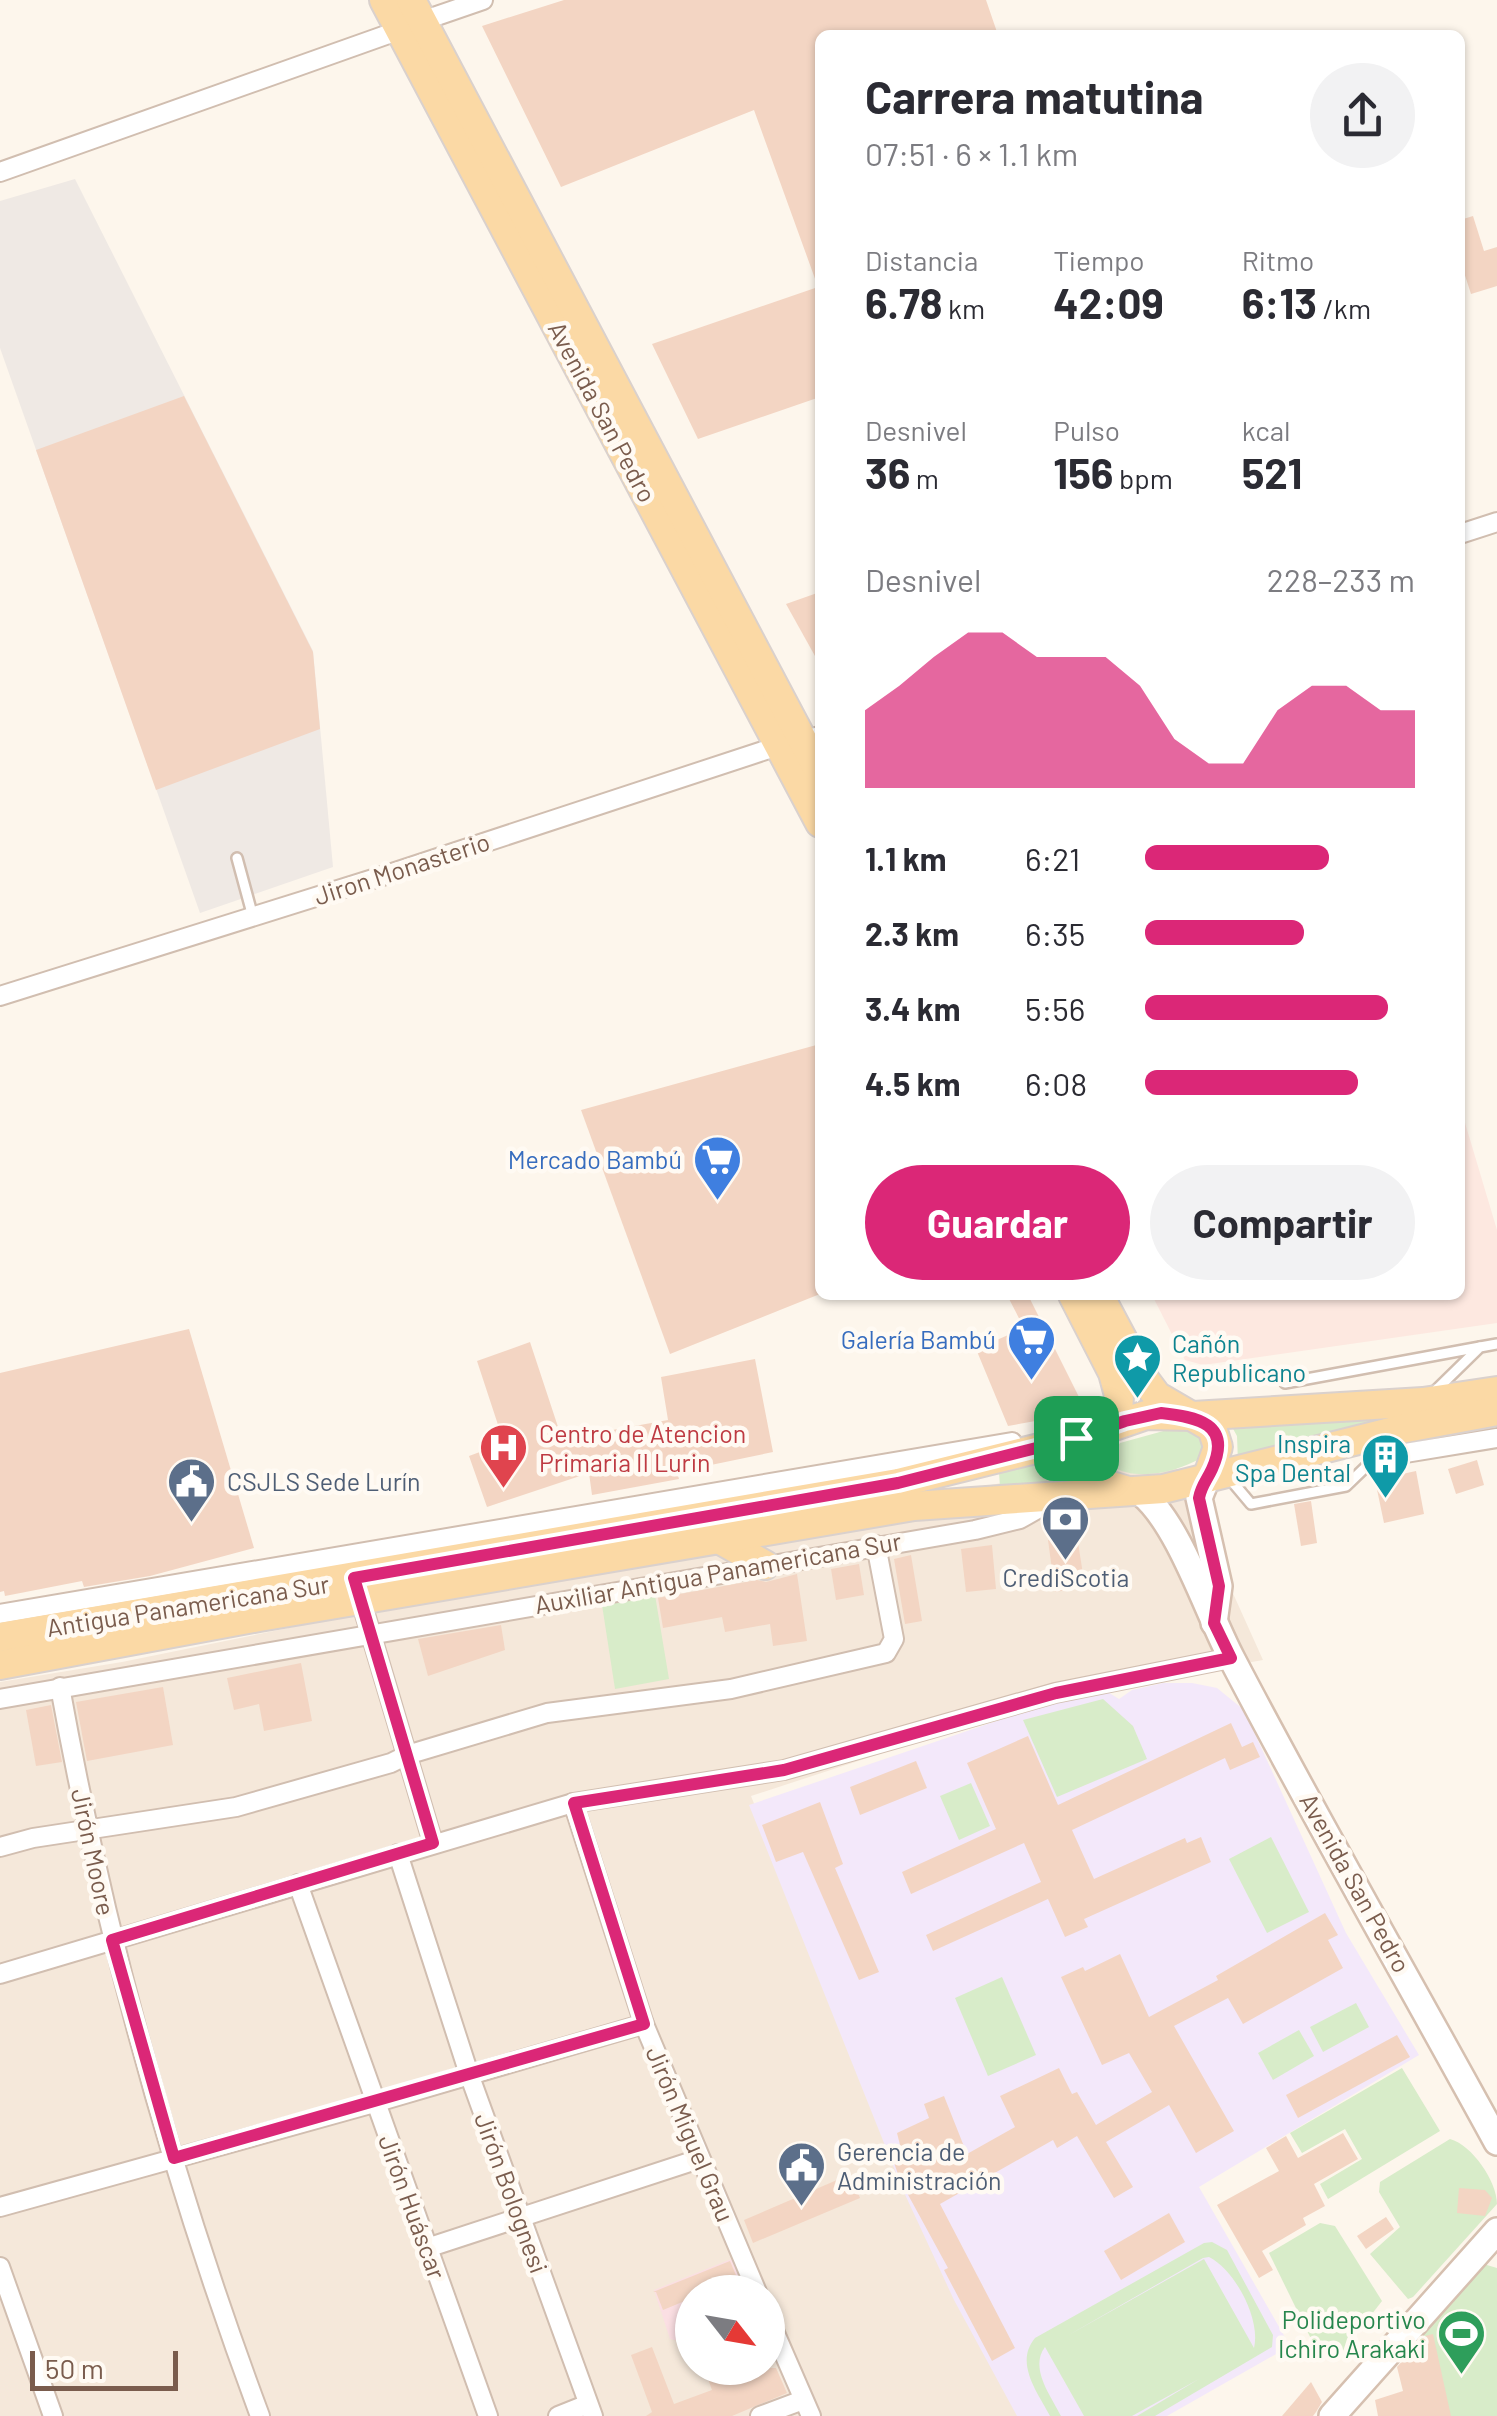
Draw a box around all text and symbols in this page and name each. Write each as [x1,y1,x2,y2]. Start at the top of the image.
button: share [1310,63,1415,168]
text: Carrera matutina [865,69,1204,123]
text: 07:51 · 6 × 1.1 km [865,134,1078,172]
text: Distancia [865,243,978,277]
text: Tiempo [1053,243,1145,277]
text: Ritmo [1242,243,1314,277]
text: 6.78 [865,277,942,327]
text: 42:09 [1053,277,1164,327]
text: 6:13 [1242,277,1317,327]
text: km [942,291,985,325]
text: /km [1317,291,1371,325]
street label: Avenida San Pedro [543,316,663,507]
text: Desnivel [865,413,967,447]
text: Pulso [1053,413,1120,447]
text: kcal [1242,413,1290,447]
text: 36 [865,447,910,497]
text: 156 [1053,447,1113,497]
text: 521 [1242,447,1302,497]
text: m [910,461,939,495]
text: bpm [1113,461,1173,495]
text: Desnivel [865,560,981,598]
text: 228–233 m [1267,560,1415,598]
street label: Jiron Monasterio [310,826,493,911]
text: 1.1 km [865,839,946,877]
text: 6:21 [1025,839,1080,877]
text: 2.3 km [865,914,959,952]
text: 6:35 [1025,914,1085,952]
text: 3.4 km [865,989,960,1027]
text: 5:56 [1025,989,1085,1027]
text: 4.5 km [865,1064,960,1102]
text: 6:08 [1025,1064,1087,1102]
supermarket icon: Mercado Bambú [691,1134,743,1202]
place label: Mercado Bambú [508,1144,682,1174]
button: Guardar [865,1165,1130,1280]
button: Compartir [1150,1165,1415,1280]
supermarket icon: Galería Bambú [1005,1314,1057,1382]
place label: Galería Bambú [841,1324,996,1354]
place label: Cañón Republicano [1172,1328,1306,1387]
place icon: Cañón Republicano [1111,1332,1163,1400]
pin [1034,1396,1119,1481]
icon: arrive [1049,1411,1104,1466]
place label: Centro de Atencion Primaria II Lurin [539,1418,746,1477]
hospital icon: Centro de Atencion Primaria II Lurin [478,1422,530,1490]
place label: Inspira Spa Dental [1235,1428,1351,1487]
building icon: Inspira Spa Dental [1360,1432,1412,1500]
public building icon: CSJLS Sede Lurín [166,1456,218,1524]
place label: CSJLS Sede Lurín [227,1466,421,1496]
bank icon: CrediScotia [1040,1494,1092,1562]
street label: Auxiliar Antigua Panamericana Sur [532,1525,903,1619]
place label: CrediScotia [1003,1562,1129,1592]
street label: Antigua Panamericana Sur [44,1568,331,1642]
street label: Jirón Moore [66,1786,122,1918]
street label: Avenida San Pedro [1294,1788,1418,1977]
street label: Jirón Miguel Grau [641,2042,741,2226]
street label: Jirón Bolognesi [469,2108,555,2277]
street label: Jirón Huáscar [373,2131,453,2283]
place label: Gerencia de Administración [837,2136,1002,2195]
public building icon: Gerencia de Administración [776,2140,828,2208]
north arrow [675,2275,785,2385]
map controls [675,2275,785,2385]
place label: Polideportivo Ichiro Arakaki [1278,2304,1426,2363]
sports icon: Polideportivo Ichiro Arakaki [1435,2308,1487,2376]
scale bar [30,2346,178,2390]
text: 50 m [45,2351,104,2385]

